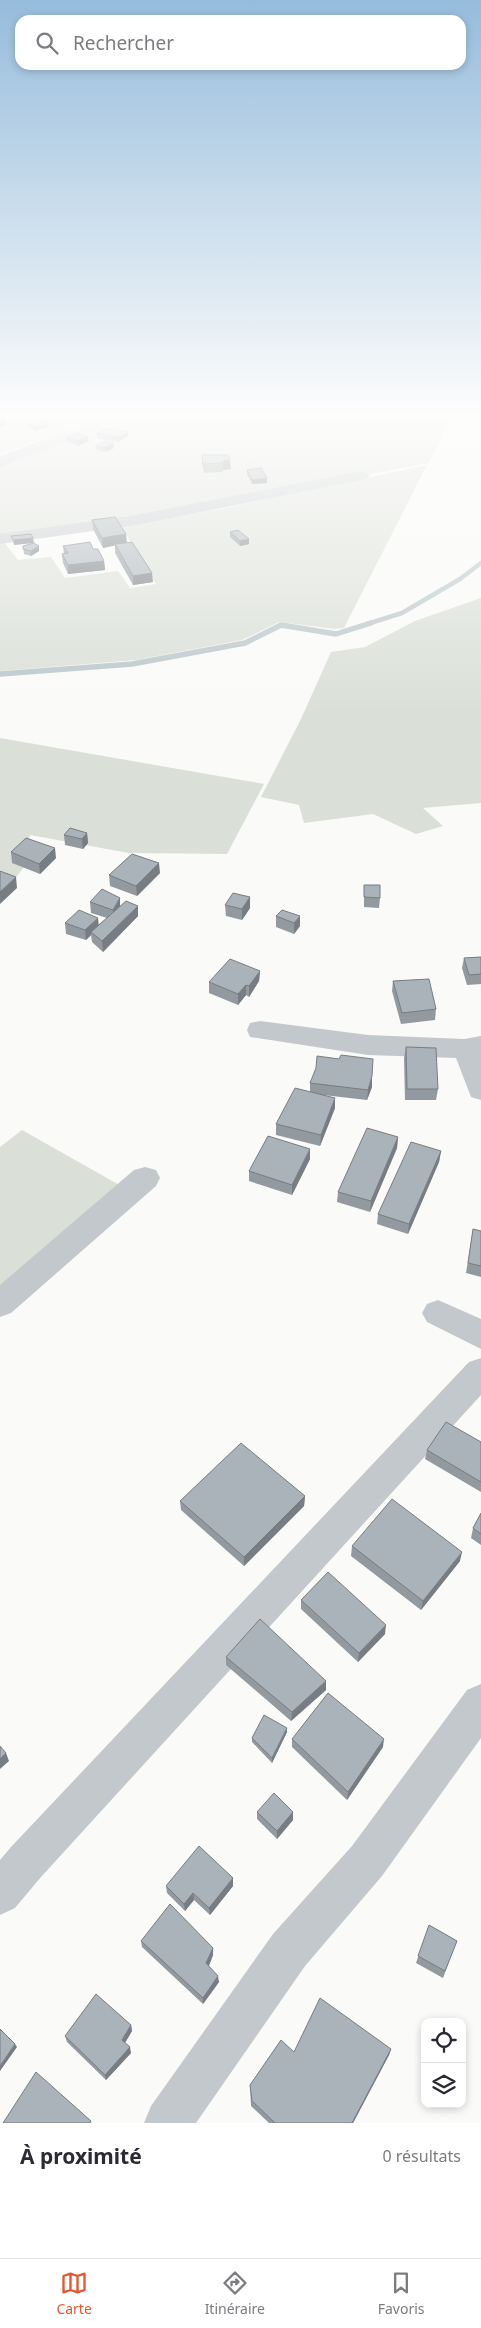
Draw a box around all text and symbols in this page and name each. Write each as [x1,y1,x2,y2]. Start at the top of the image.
search box [15,15,466,70]
icon: search [33,29,61,57]
text: Rechercher [73,30,174,56]
map controls [421,2018,466,2108]
button: locate [421,2018,466,2063]
button: layers [421,2063,466,2108]
text: À proximité [20,2142,142,2170]
text: 0 résultats [383,2145,461,2167]
tab: Carte [56,2269,92,2318]
tab: Itinéraire [205,2269,265,2318]
tab: Favoris [378,2269,425,2318]

